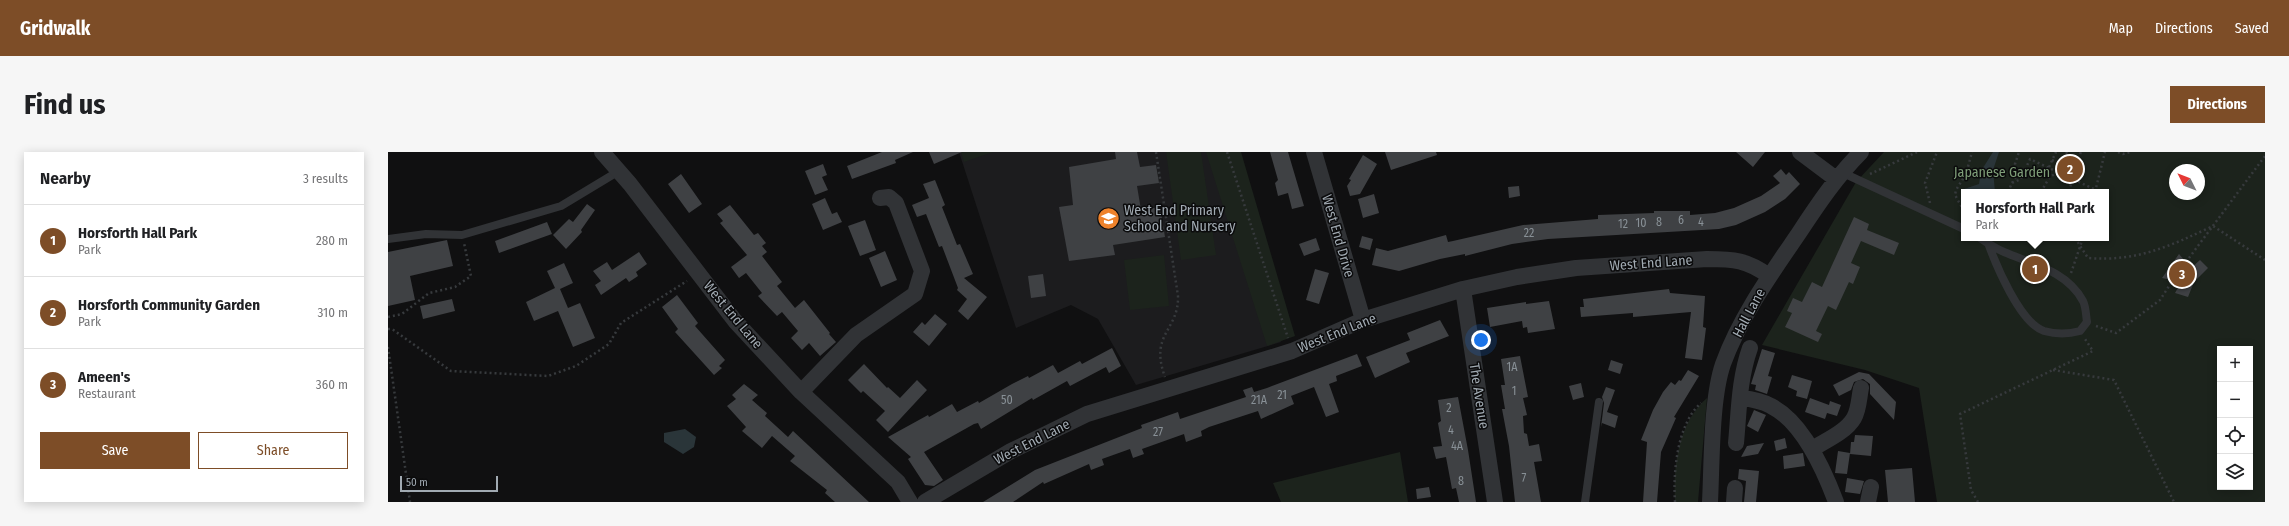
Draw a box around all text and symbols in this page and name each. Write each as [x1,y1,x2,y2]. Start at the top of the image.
text: Gridwalk [20,17,90,40]
text: Map [2109,20,2133,37]
text: Directions [2155,20,2213,37]
text: Saved [2235,20,2269,37]
button: Directions [2170,86,2265,123]
text: Find us [24,88,106,121]
pin: 2 [2057,154,2083,184]
park label: Japanese Garden [1954,164,2050,181]
north arrow [2169,164,2205,200]
text: Nearby [40,168,91,189]
text: 3 results [303,171,348,186]
popup [1961,189,2109,241]
street label: West End Drive [1318,193,1358,279]
text: Horsforth Hall Park [1975,199,2095,217]
place label: West End Primary School and Nursery [1124,202,1236,235]
school or university icon: West End Primary School and Nursery [1096,205,1122,231]
house number: 6 [1678,213,1684,227]
house number: 8 [1656,215,1662,229]
house number: 4 [1698,215,1704,229]
house number: 10 [1636,216,1646,230]
house number: 12 [1618,217,1628,231]
text: Park [1975,217,1999,232]
text: Horsforth Hall Park [78,224,197,242]
house number: 22 [1524,226,1534,240]
text: 1 [50,233,56,248]
text: 280 m [316,233,348,248]
text: Park [78,242,101,257]
street label: West End Lane [1609,252,1693,274]
pin: 1 [2022,254,2048,284]
pin: 3 [2169,259,2195,289]
street label: West End Lane [700,278,766,352]
street label: Hall Lane [1729,285,1769,340]
text: Horsforth Community Garden [78,296,260,314]
text: 2 [50,305,56,320]
text: 310 m [318,305,348,320]
street label: West End Lane [1295,310,1379,356]
text: Park [78,314,101,329]
your location [1471,330,1491,350]
map controls [2217,346,2253,490]
button: + [2217,346,2253,382]
house number: 1A [1507,360,1518,374]
street label: The Avenue [1465,362,1493,430]
text: Ameen's [78,368,130,386]
text: 3 [50,377,56,392]
text: 360 m [316,377,348,392]
button: − [2217,382,2253,418]
house number: 1 [1512,384,1516,398]
text: Restaurant [78,386,136,401]
house number: 21 [1277,388,1287,402]
house number: 50 [1001,393,1013,407]
house number: 21A [1251,393,1268,407]
house number: 2 [1446,401,1452,415]
street label: West End Lane [991,416,1073,468]
button: locate [2217,418,2253,454]
house number: 4 [1448,423,1454,437]
house number: 27 [1153,425,1163,439]
button: Save [40,432,190,469]
button: Share [198,432,348,469]
house number: 4A [1451,439,1464,453]
button: layers [2217,454,2253,490]
house number: 7 [1522,471,1527,485]
scale bar [400,474,498,493]
house number: 8 [1458,474,1464,488]
text: 50 m [406,476,428,489]

